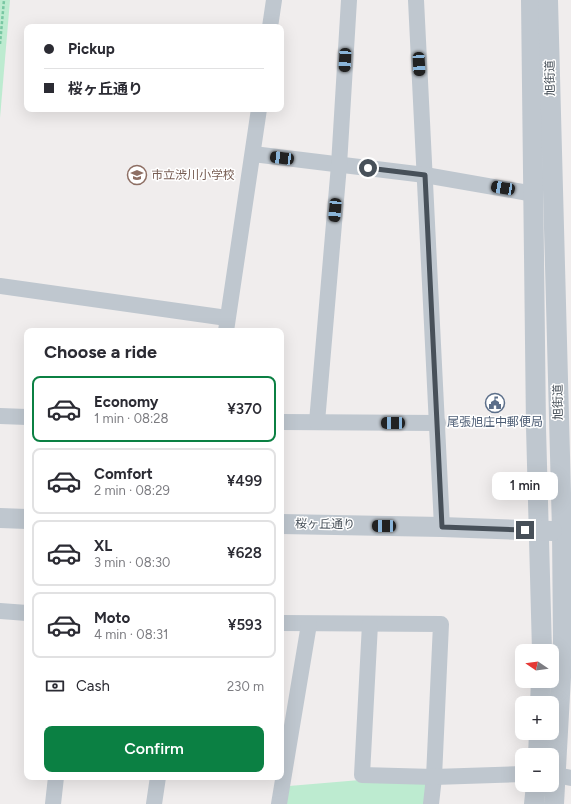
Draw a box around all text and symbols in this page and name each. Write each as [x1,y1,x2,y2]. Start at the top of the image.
text: Pickup [68,40,115,58]
car [338,48,352,72]
car [412,52,426,76]
street label: 旭街道 [543,60,557,96]
text: 桜ヶ丘通り [68,80,143,98]
car [269,151,295,165]
route start [359,159,377,177]
school or university icon: 市立渋川小学校 [126,164,148,186]
place label: 市立渋川小学校 [151,168,235,182]
car [490,180,516,196]
car [328,198,342,222]
text: Choose a ride [44,341,157,363]
street label: 旭街道 [551,384,565,420]
icon: car [46,391,82,427]
public building icon: 尾張旭庄中郵便局 [484,392,506,414]
text: Economy [94,393,159,411]
text: ¥370 [227,400,262,418]
text: 1 min · 08:28 [94,411,169,426]
place label: 尾張旭庄中郵便局 [447,415,543,429]
car [381,417,405,429]
icon: car [46,463,82,499]
text: Comfort [94,465,153,483]
text: ¥499 [227,472,262,490]
callout: 1 min [492,472,558,500]
text: 1 min [510,478,540,493]
text: 2 min · 08:29 [94,483,170,498]
street label: 桜ヶ丘通り [295,516,355,532]
car [372,520,396,532]
route end [516,521,534,539]
icon: car [46,535,82,571]
text: XL [94,537,112,555]
text: ¥628 [227,544,262,562]
text: 3 min · 08:30 [94,555,170,570]
icon: car [46,607,82,643]
text: Moto [94,609,130,627]
text: ¥593 [228,616,262,634]
text: 4 min · 08:31 [94,627,168,642]
north arrow [515,644,559,688]
map controls [515,644,559,792]
icon: cash [44,675,66,697]
text: Cash [76,677,110,695]
text: 230 m [227,679,264,694]
button: + [515,696,559,740]
button: Confirm [44,726,264,772]
button: − [515,748,559,792]

